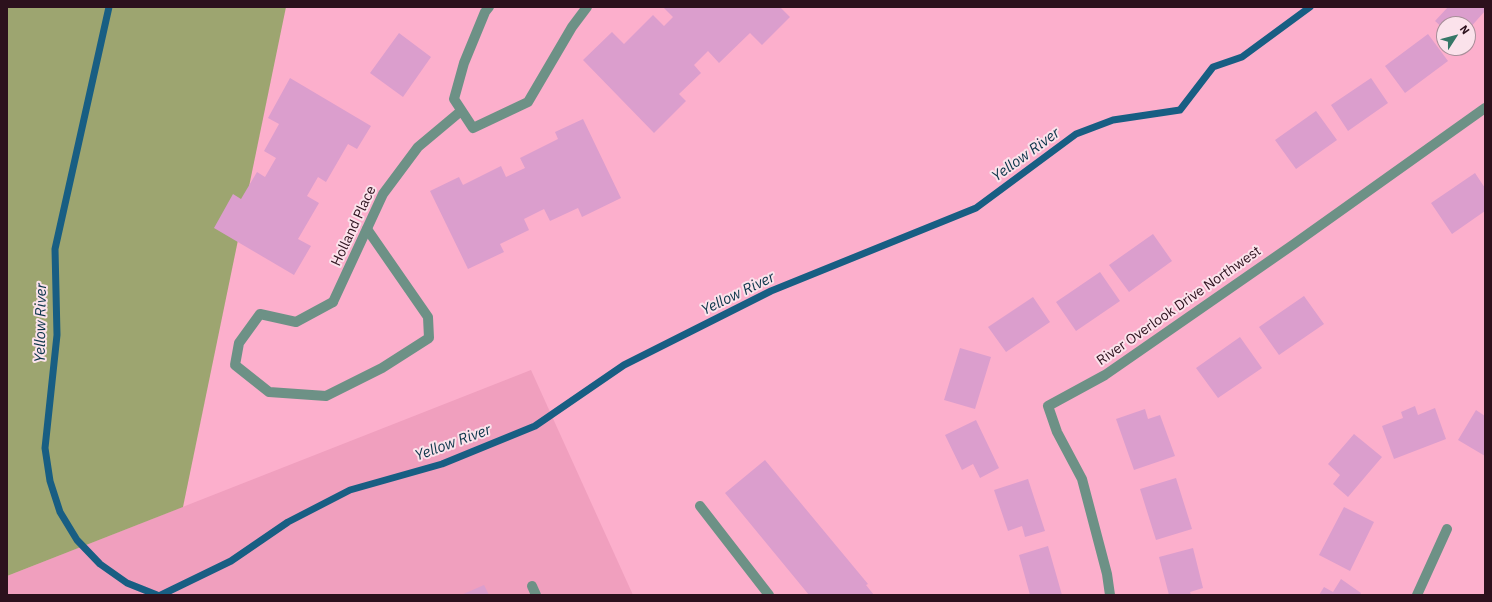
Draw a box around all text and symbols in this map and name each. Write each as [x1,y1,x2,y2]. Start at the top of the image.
north arrow [1436,16,1476,56]
text: N [1457,22,1473,37]
water label: Yellow River [989,124,1063,186]
street label: Holland Place [328,183,380,269]
street label: River Overlook Drive Northwest [1094,243,1264,369]
water label: Yellow River [698,268,778,320]
water label: Yellow River [31,283,51,363]
water label: Yellow River [413,421,493,465]

